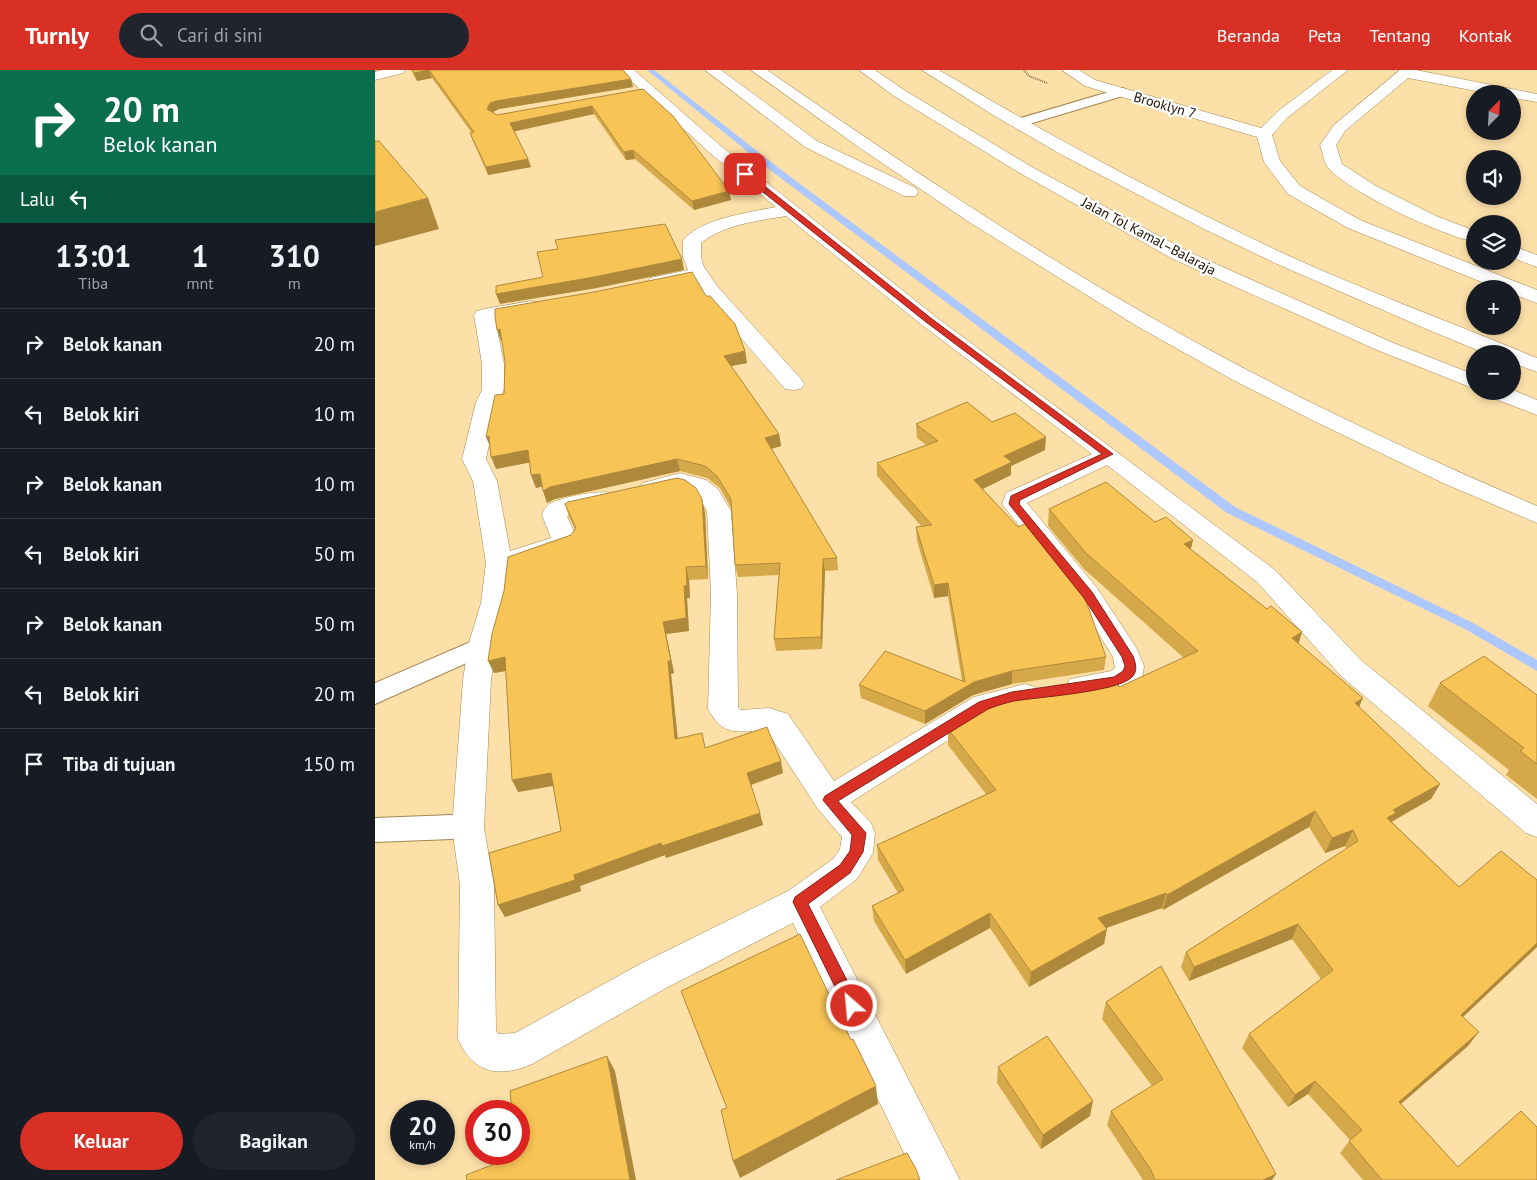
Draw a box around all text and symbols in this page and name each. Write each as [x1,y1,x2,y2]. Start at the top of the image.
search box [119,13,469,58]
text: Turnly [25,20,89,51]
icon: search [137,21,165,49]
text: Cari di sini [177,23,263,47]
text: Beranda [1217,24,1280,47]
text: Peta [1308,24,1342,47]
text: Tentang [1370,24,1431,47]
text: Kontak [1459,24,1512,47]
north arrow [1466,85,1521,140]
map controls [1466,85,1521,400]
text: 20 m [103,86,180,132]
street label: Brooklyn 7 [1132,87,1198,123]
icon: right [20,90,85,155]
text: Belok kanan [103,130,217,158]
button: sound [1466,150,1521,205]
pin [724,153,766,195]
icon: arrive [731,160,759,188]
icon: left [65,185,93,213]
text: Lalu [20,187,55,211]
street label: Jalan Tol Kamal–Balaraja [1078,192,1219,279]
button: layers [1466,215,1521,270]
text: 13:01 [55,236,131,275]
text: 1 [192,236,209,275]
text: 310 [269,236,320,275]
text: Tiba [78,273,108,293]
text: mnt [186,273,214,293]
text: m [288,273,301,293]
button: + [1466,280,1521,335]
icon: right [20,330,48,358]
text: Belok kanan [63,332,162,356]
text: 20 m [314,332,355,356]
button: − [1466,345,1521,400]
icon: left [20,400,48,428]
text: Belok kiri [63,402,139,426]
text: 10 m [314,402,355,426]
icon: right [20,470,48,498]
text: Belok kanan [63,472,162,496]
text: 10 m [314,472,355,496]
icon: left [20,540,48,568]
text: Belok kiri [63,542,139,566]
text: 50 m [314,542,355,566]
icon: right [20,610,48,638]
text: Belok kanan [63,612,162,636]
text: 50 m [314,612,355,636]
icon: left [20,680,48,708]
text: Belok kiri [63,682,139,706]
text: 20 m [314,682,355,706]
icon: arrive [20,750,48,778]
text: Tiba di tujuan [63,752,175,776]
text: 150 m [303,752,355,776]
position arrow [825,979,877,1031]
speed limit sign: 30 [465,1100,530,1165]
text: 20 [408,1110,437,1142]
button: Keluar [20,1112,183,1170]
button: Bagikan [193,1112,355,1170]
text: km/h [409,1137,436,1152]

